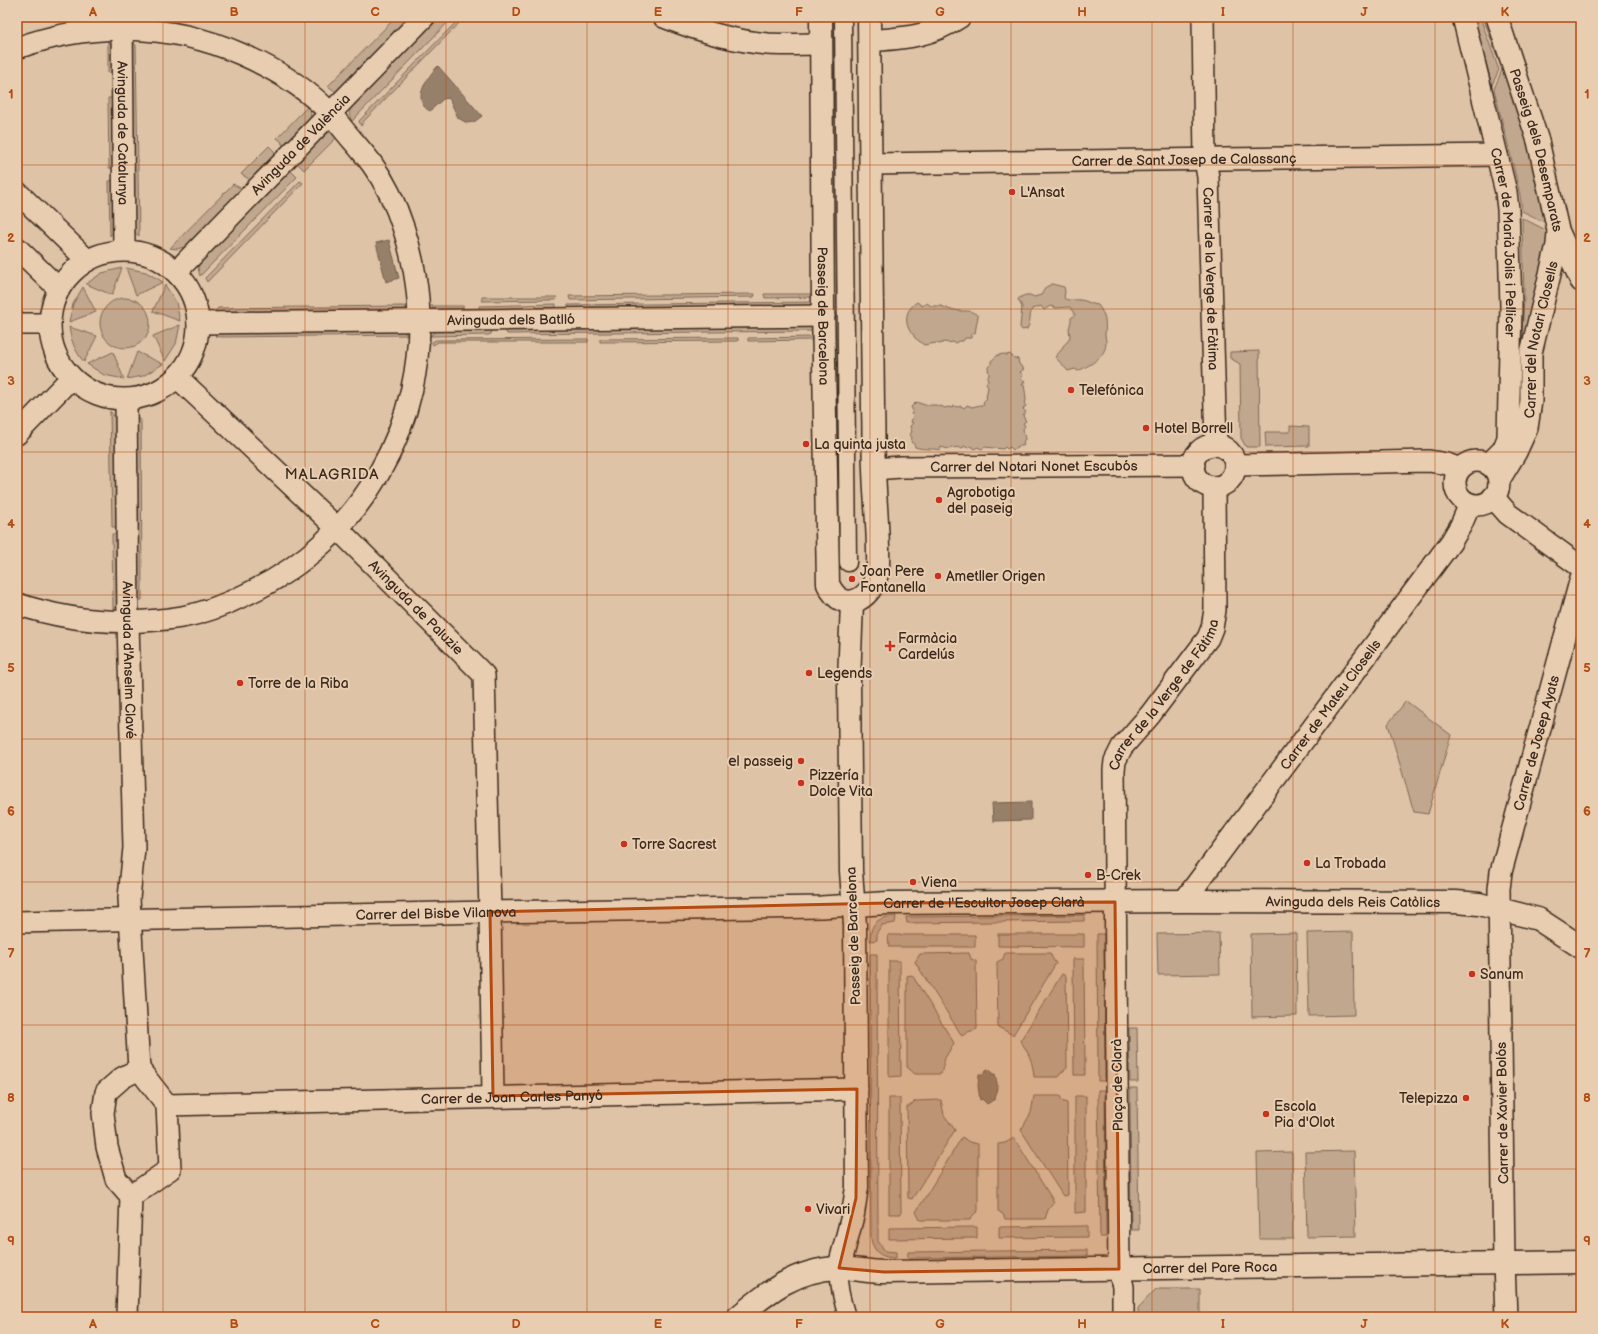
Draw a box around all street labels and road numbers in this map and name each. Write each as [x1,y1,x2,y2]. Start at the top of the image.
street label: Avinguda de Catalunya [113,61,132,205]
street label: Passeig dels Desemparats [1506,66,1566,234]
street label: Avinguda de València [248,90,354,199]
street label: Carrer de Marià Jolis i Pellicer [1486,146,1519,338]
street label: Carrer de Sant Josep de Calassanç [1071,150,1296,170]
street label: Carrer de la Verge de Fàtima [1199,187,1222,371]
street label: Passeig de Barcelona [814,247,832,385]
street label: Carrer del Notari Closells [1521,259,1562,419]
street label: Avinguda dels Batlló [447,311,575,329]
street label: Carrer del Notari Nonet Escubós [930,457,1138,476]
street label: Avinguda de Paluzie [365,557,467,659]
street label: Avinguda d'Anselm Clavé [119,581,139,740]
street label: Carrer de la Verge de Fàtima [1106,618,1222,771]
street label: Carrer de Mateu Closells [1277,636,1385,773]
street label: Carrer de Josep Ayats [1510,673,1563,813]
street label: Passeig de Barcelona [843,866,864,1005]
street label: Avinguda dels Reis Catòlics [1266,893,1440,911]
street label: Carrer de l'Escultor Josep Clarà [883,894,1085,912]
street label: Carrer del Bisbe Vilanova [355,904,516,924]
street label: Plaça de Clarà [1108,1038,1127,1131]
street label: Carrer de Xavier Bolós [1493,1042,1512,1184]
street label: Carrer de Joan Carles Panyó [421,1087,603,1108]
street label: Carrer del Pare Roca [1143,1258,1277,1277]

